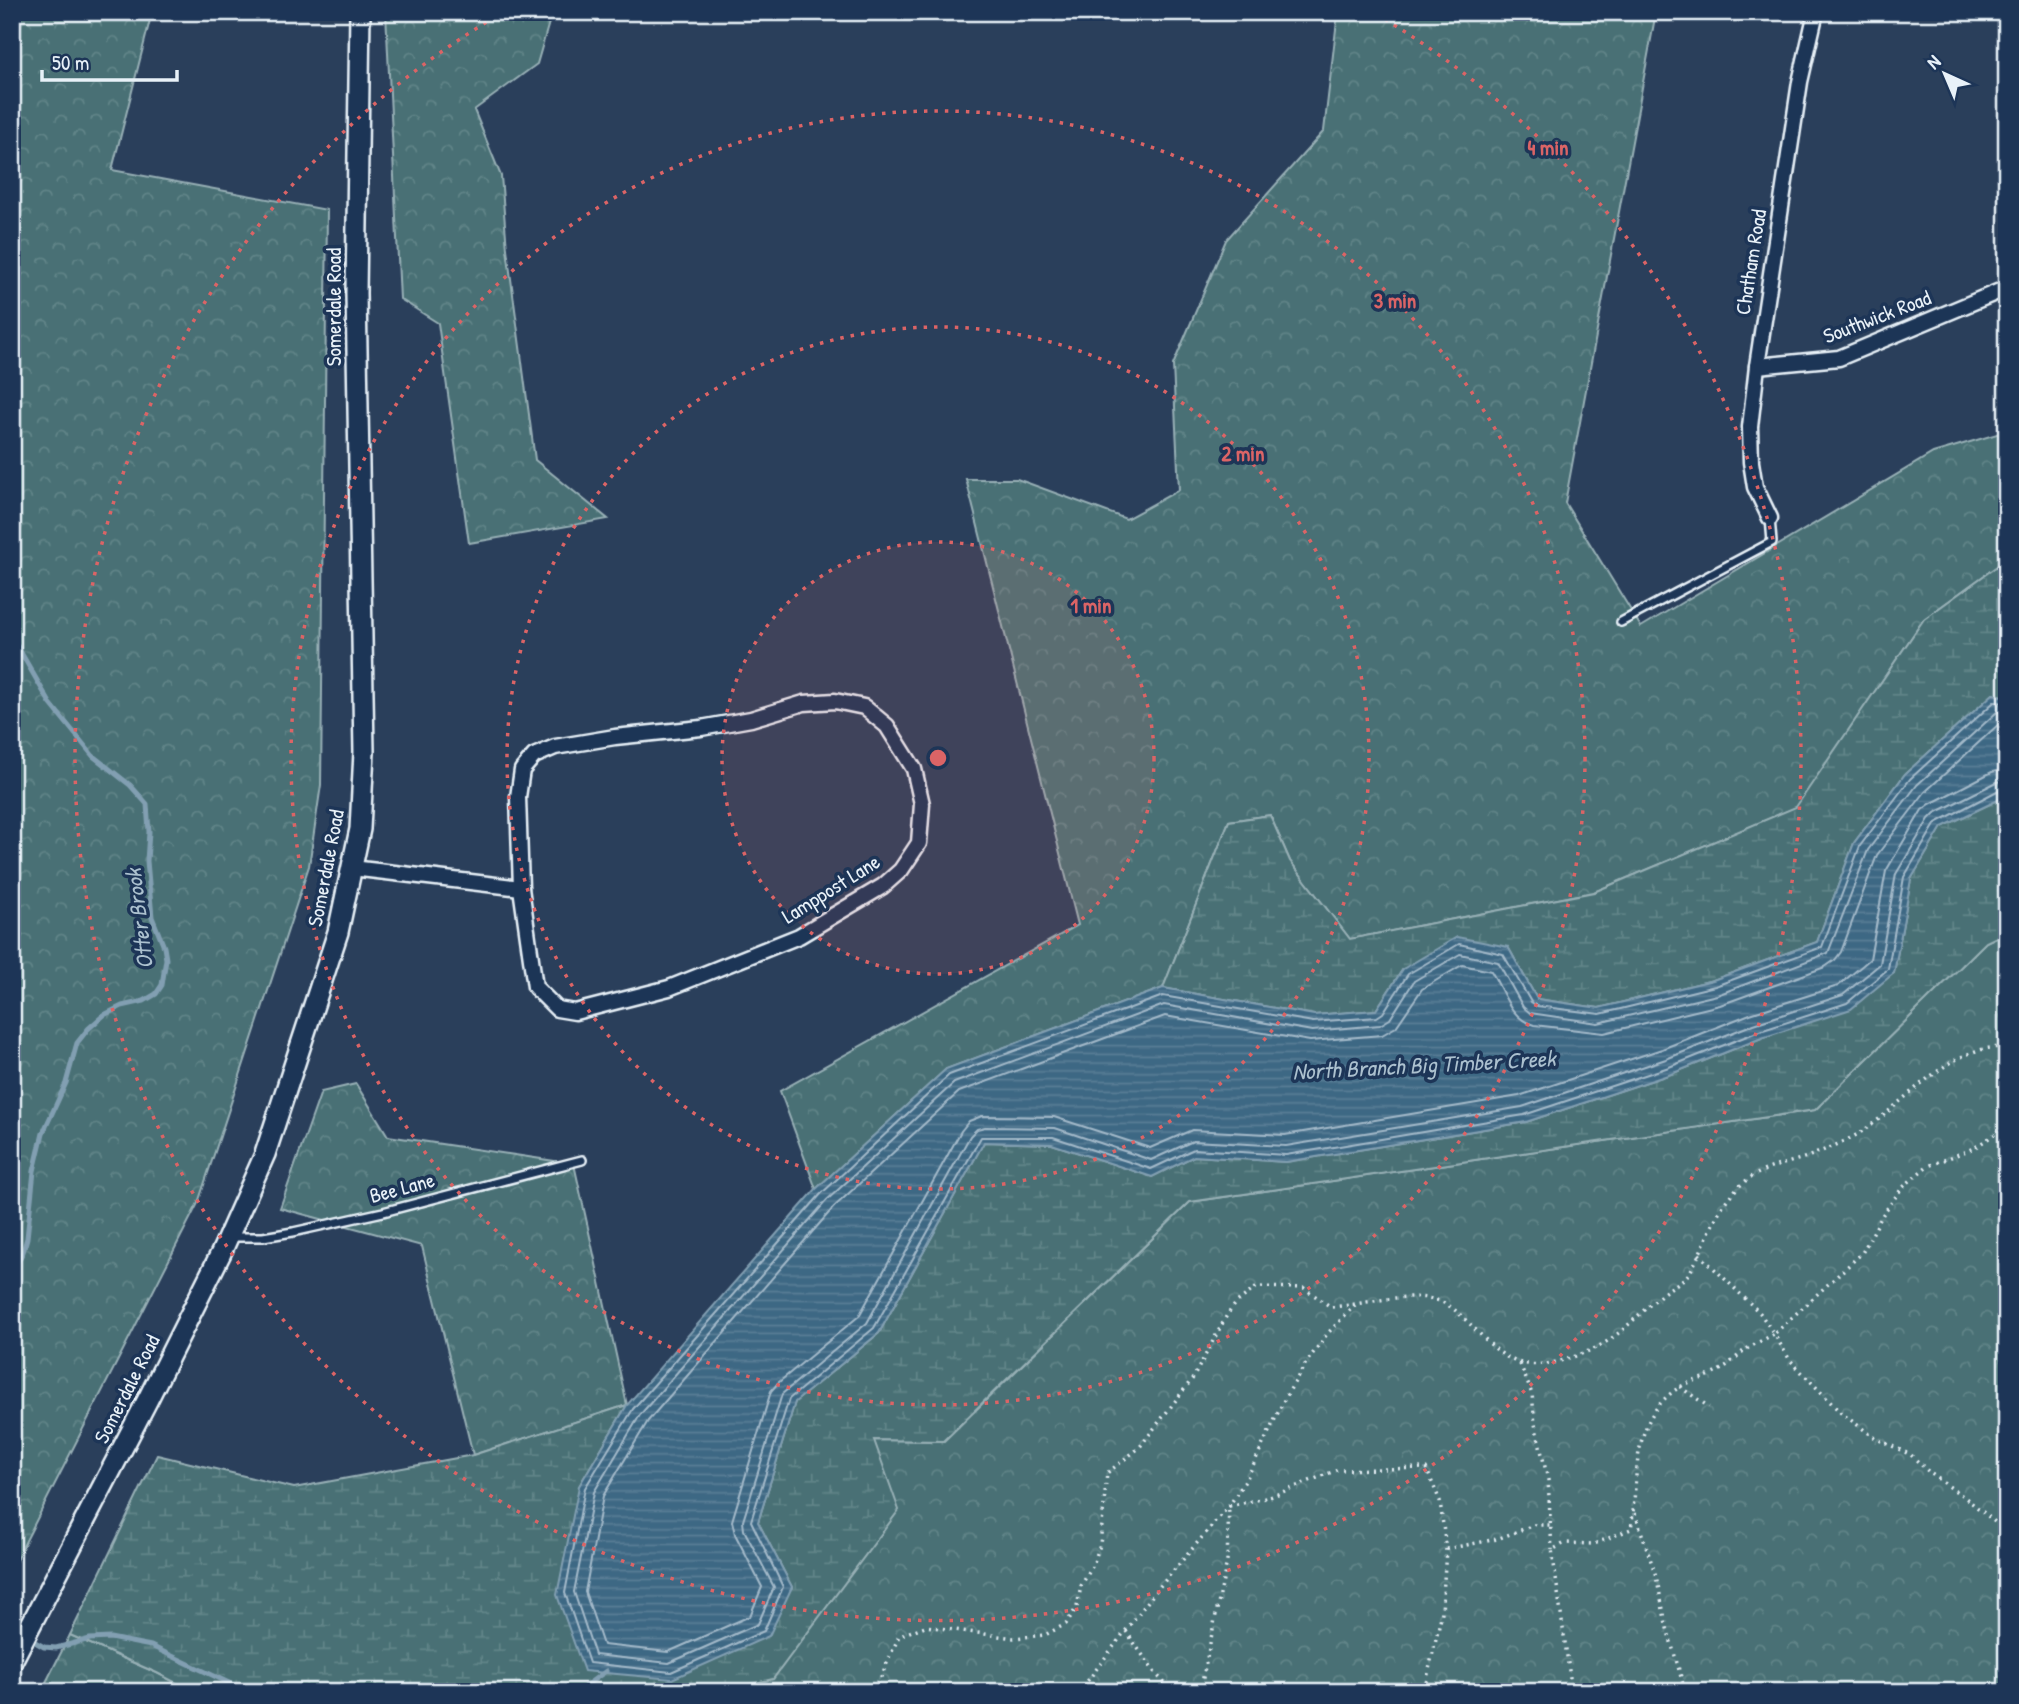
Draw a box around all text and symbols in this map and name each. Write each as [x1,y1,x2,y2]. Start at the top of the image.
scale bar [42,38,177,82]
north arrow [1910,38,1980,108]
text: 50 m [52,48,89,77]
text: N [1921,49,1946,75]
text: 4 min [1527,133,1569,162]
street label: Chatham Road [1728,207,1773,317]
street label: Somerdale Road [319,248,348,366]
street label: Southwick Road [1819,283,1935,350]
text: 3 min [1374,286,1416,315]
text: 2 min [1221,439,1265,468]
text: 1 min [1071,591,1111,620]
centre of rings [926,746,950,770]
street label: Somerdale Road [300,807,351,929]
street label: Lamppost Lane [776,847,885,930]
water label: Otter Brook [117,865,160,971]
water label: North Branch Big Timber Creek [1292,1042,1559,1088]
street label: Bee Lane [366,1165,438,1210]
street label: Somerdale Road [87,1329,166,1448]

